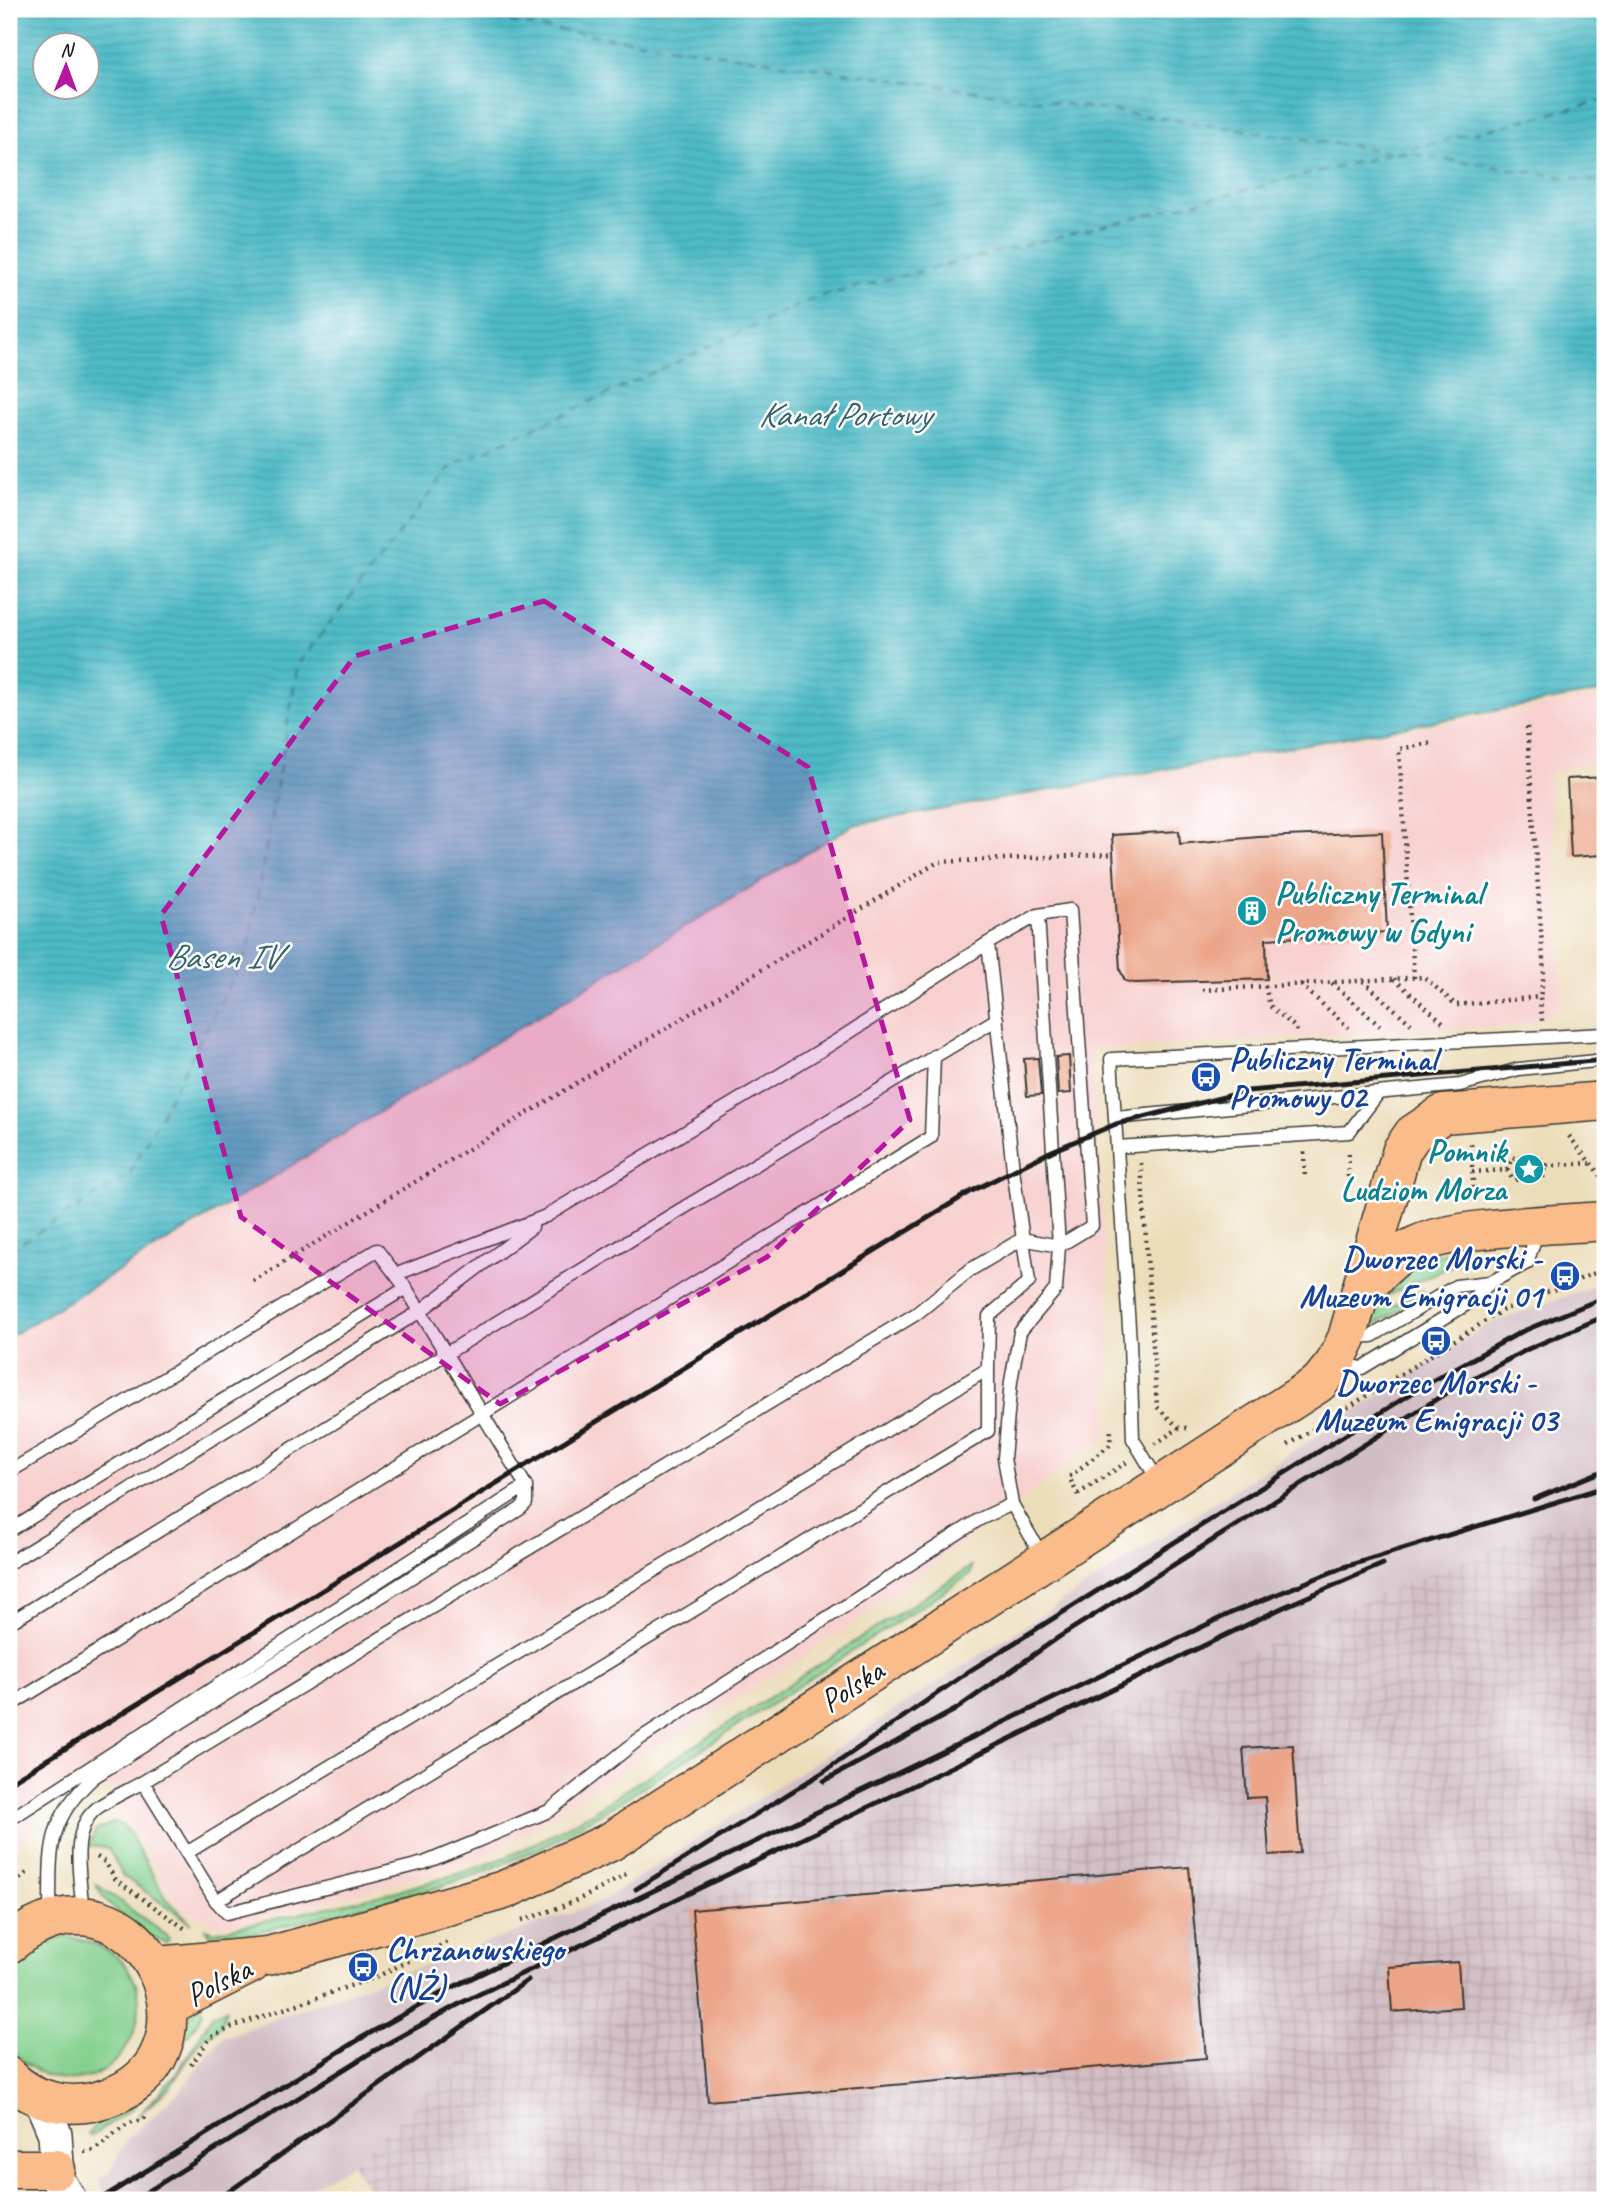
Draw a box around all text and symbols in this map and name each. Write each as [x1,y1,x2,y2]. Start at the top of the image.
north arrow [32,32,102,102]
text: N [60,38,76,62]
water label: Kanał Portowy [758,392,936,437]
place label: Publiczny Terminal Promowy w Gdyni [1275,872,1488,952]
building icon: Publiczny Terminal Promowy w Gdyni [1235,894,1269,928]
water label: Basen IV [165,934,290,979]
place label: Publiczny Terminal Promowy 02 [1229,1038,1442,1118]
bus stop icon: Publiczny Terminal Promowy 02 [1189,1060,1223,1094]
place label: Pomnik Ludziom Morza [1340,1130,1509,1210]
place icon: Pomnik Ludziom Morza [1512,1152,1546,1186]
place label: Dworzec Morski - Muzeum Emigracji 01 [1299,1237,1545,1317]
bus stop icon: Dworzec Morski - Muzeum Emigracji 01 [1548,1259,1582,1293]
bus stop icon: Dworzec Morski - Muzeum Emigracji 03 [1419,1324,1453,1358]
place label: Dworzec Morski - Muzeum Emigracji 03 [1315,1361,1561,1441]
street label: Polska [812,1649,893,1722]
place label: Chrzanowskiego (NŻ) [386,1928,567,2008]
street label: Polska [179,1947,260,2016]
bus stop icon: Chrzanowskiego (NŻ) [346,1950,380,1984]

